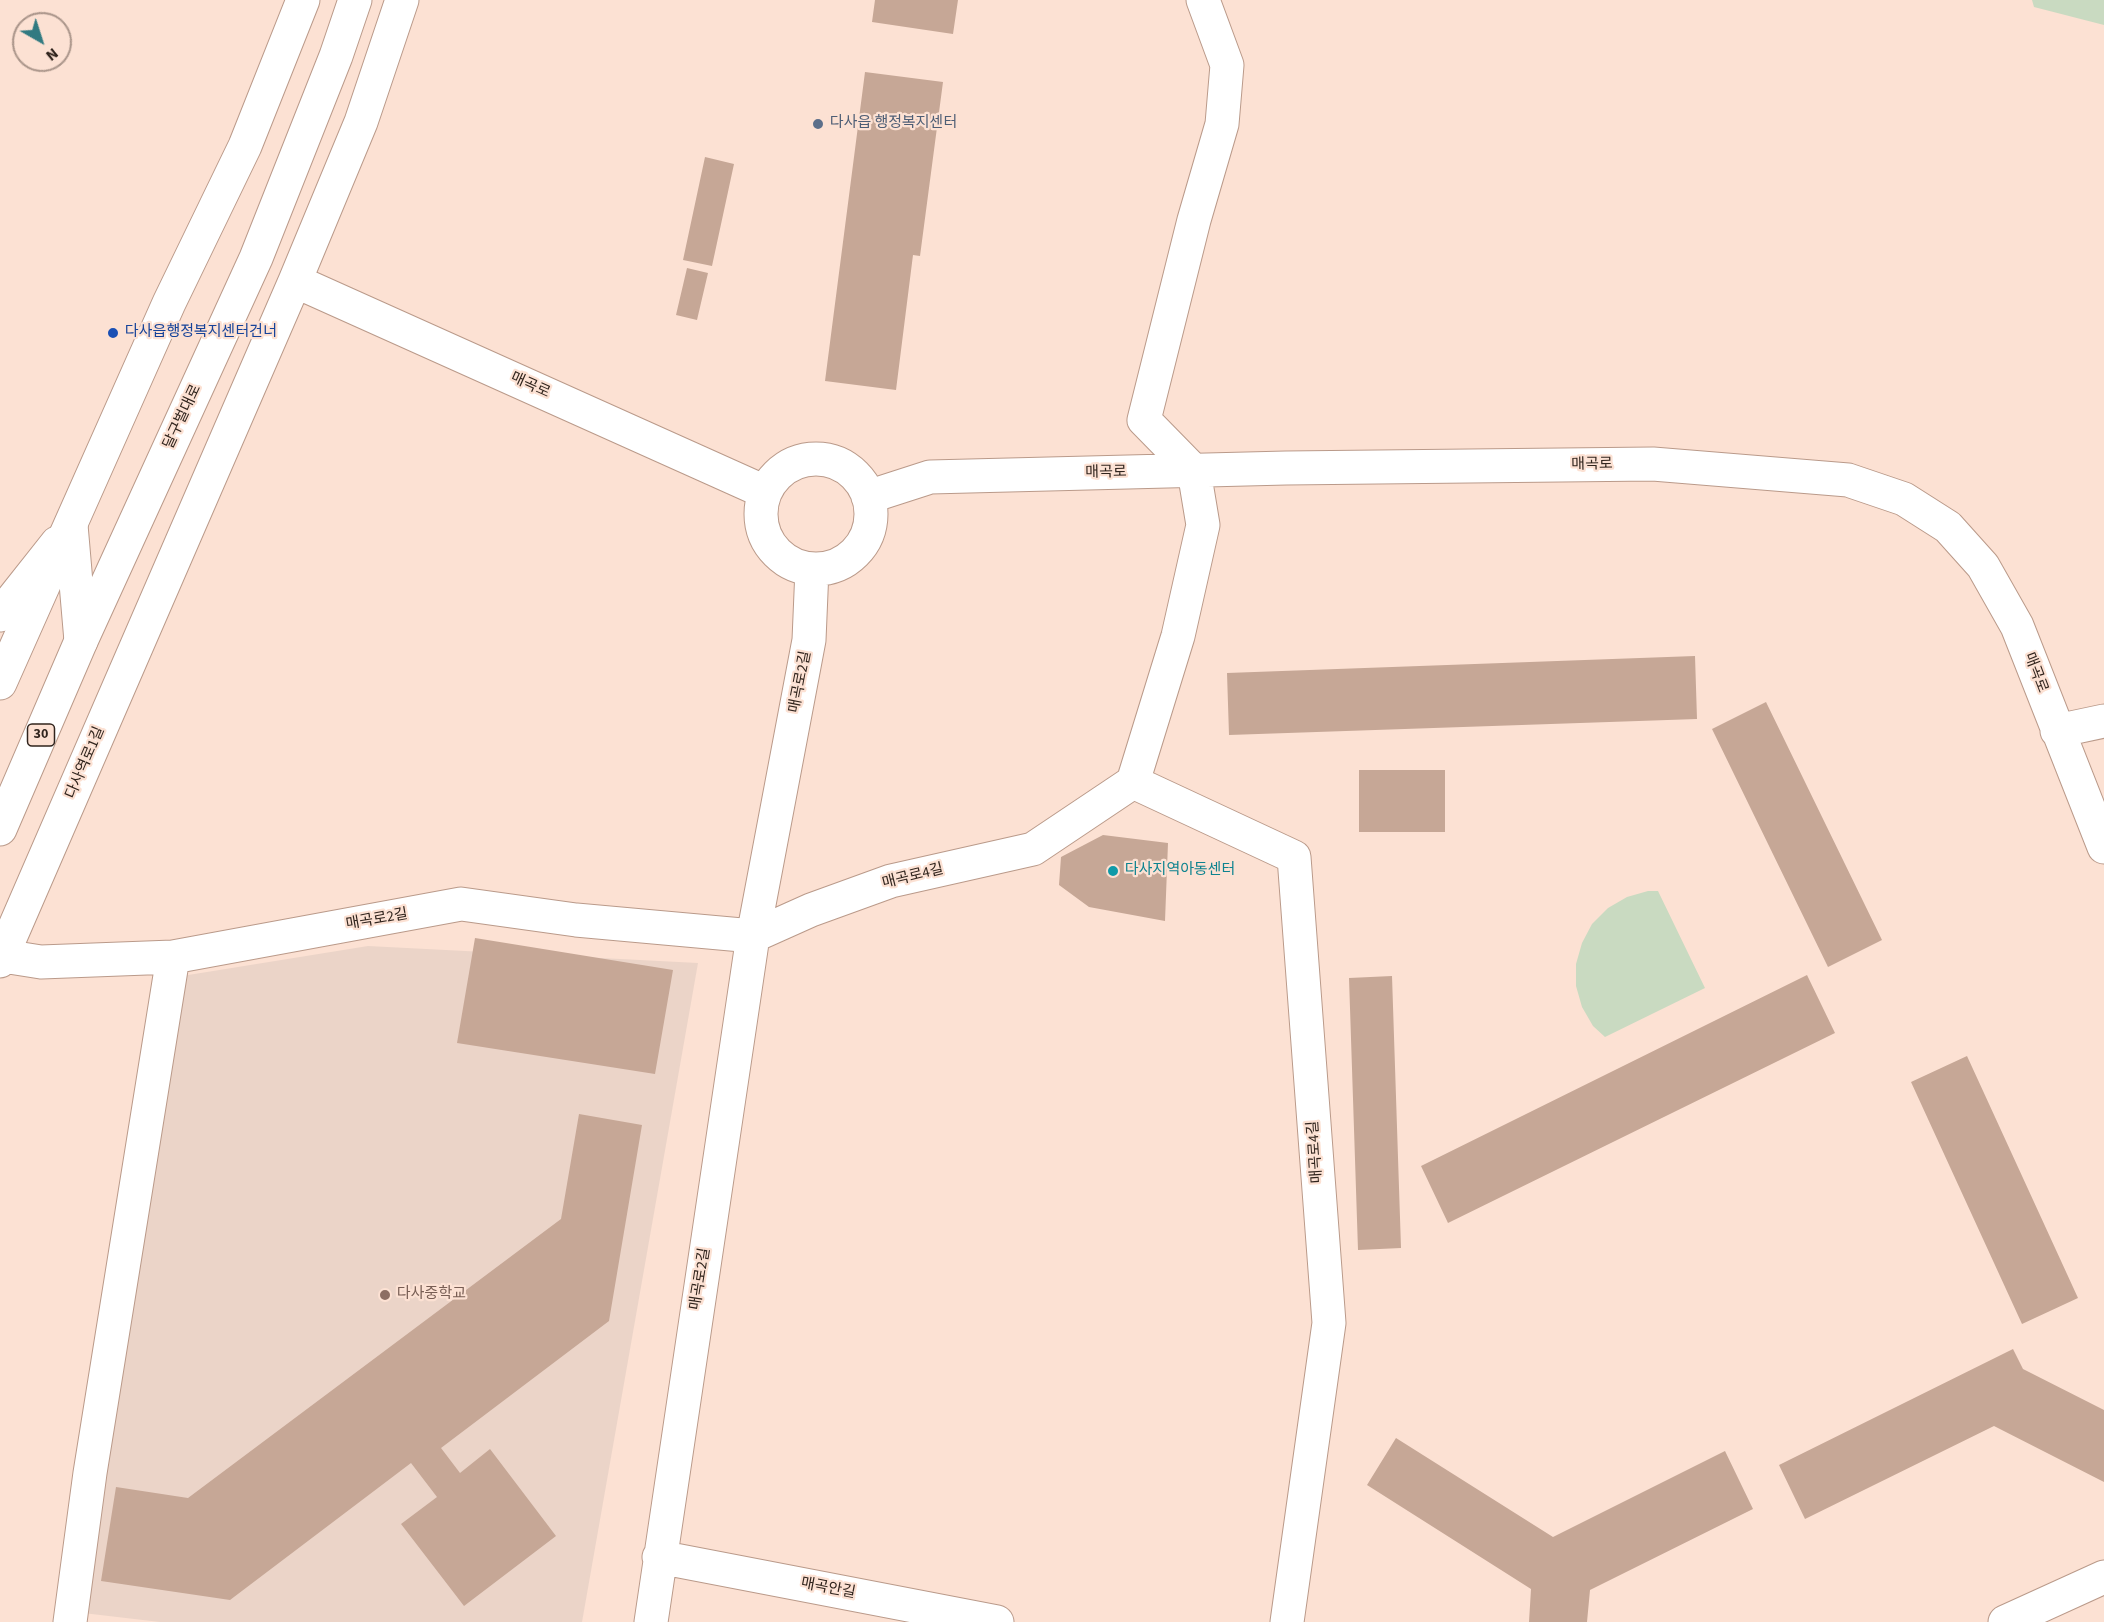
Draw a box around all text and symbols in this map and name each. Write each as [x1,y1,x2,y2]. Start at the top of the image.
north arrow [12,12,72,72]
text: N [41,43,63,66]
place label: 다사읍 행정복지센터 [830,115,957,133]
marker: 다사읍 행정복지센터 [811,117,825,131]
place label: 다사읍행정복지센터건너 [125,324,277,342]
marker: 다사읍행정복지센터건너 [106,326,120,340]
street label: 매곡로 [507,369,553,403]
street label: 달구벌대로 [160,382,206,452]
street label: 매곡로 [1571,456,1613,474]
street label: 매곡로 [1085,464,1127,482]
street label: 매곡로2길 [786,650,816,714]
street label: 매곡로 [2019,650,2051,696]
road number: 30 [28,724,54,746]
street label: 다사역로1길 [63,724,109,802]
street label: 매곡로4길 [880,861,946,893]
place label: 다사지역아동센터 [1125,862,1235,880]
marker: 다사지역아동센터 [1106,864,1120,878]
street label: 매곡로2길 [345,906,409,934]
street label: 매곡로4길 [1305,1120,1327,1184]
street label: 매곡로2길 [687,1247,715,1311]
place label: 다사중학교 [397,1286,466,1304]
marker: 다사중학교 [378,1288,392,1302]
street label: 매곡안길 [799,1575,857,1603]

